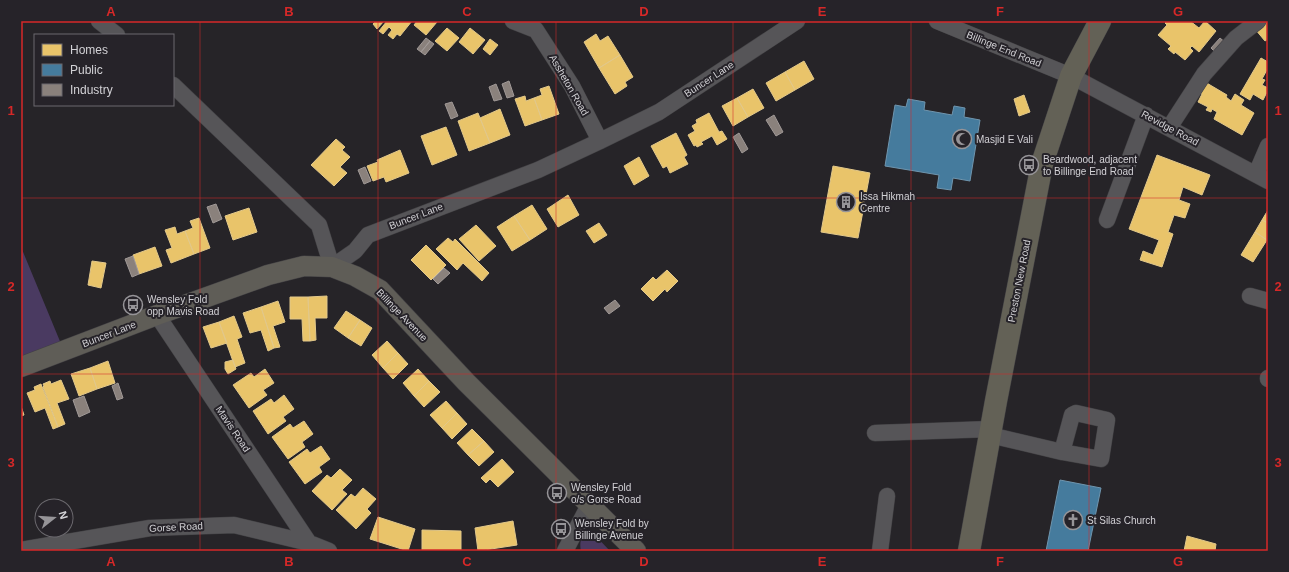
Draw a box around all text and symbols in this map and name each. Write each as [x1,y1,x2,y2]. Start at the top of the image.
text: A [106,4,116,19]
text: B [284,4,294,19]
text: C [462,4,472,19]
text: D [639,4,649,19]
text: E [818,4,827,19]
text: F [996,4,1004,19]
text: G [1173,4,1183,19]
street label: Billinge End Road [965,29,1043,69]
legend [34,34,174,106]
text: Homes [70,43,108,57]
street label: Assheton Road [547,53,591,117]
street label: Buncer Lane [682,59,736,99]
text: Public [70,63,103,77]
text: Industry [70,83,113,97]
text: 1 [7,103,15,118]
text: 1 [1274,103,1282,118]
street label: Revidge Road [1139,108,1201,148]
mosque icon: Masjid E Vali [951,128,973,150]
place label: Masjid E Vali [976,134,1033,145]
bus stop icon: Beardwood, adjacent to Billinge End Road [1018,154,1040,176]
place label: Beardwood, adjacent to Billinge End Road [1043,154,1137,177]
building icon: Issa Hikmah Centre [835,191,857,213]
place label: Issa Hikmah Centre [860,191,915,214]
street label: Buncer Lane [388,201,445,231]
street label: Preston New Road [1006,239,1032,323]
text: 2 [7,279,15,294]
text: 2 [1274,279,1282,294]
street label: Billinge Avenue [374,287,430,344]
bus stop icon: Wensley Fold opp Mavis Road [122,294,144,316]
place label: Wensley Fold opp Mavis Road [147,294,219,317]
street label: Buncer Lane [81,319,138,349]
street label: Mavis Road [214,404,252,454]
text: 3 [7,455,15,470]
text: 3 [1274,455,1282,470]
bus stop icon: Wensley Fold o/s Gorse Road [546,482,568,504]
place label: Wensley Fold o/s Gorse Road [571,482,641,505]
north arrow [34,498,74,538]
church icon: St Silas Church [1062,509,1084,531]
text: N [57,510,70,521]
place label: St Silas Church [1087,515,1156,526]
bus stop icon: Wensley Fold by Billinge Avenue [550,518,572,540]
place label: Wensley Fold by Billinge Avenue [575,518,649,541]
street label: Gorse Road [149,520,203,534]
text: A [106,554,116,569]
text: B [284,554,294,569]
text: C [462,554,472,569]
text: D [639,554,649,569]
text: E [818,554,827,569]
text: F [996,554,1004,569]
text: G [1173,554,1183,569]

